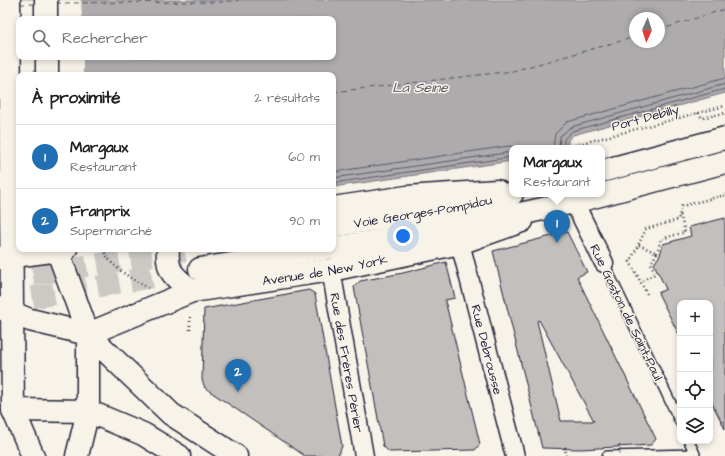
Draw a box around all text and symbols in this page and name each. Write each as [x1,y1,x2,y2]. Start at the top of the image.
north arrow [629,12,665,48]
search box [16,16,336,60]
icon: search [30,27,52,49]
text: Rechercher [62,28,147,49]
water label: La Seine [392,78,449,98]
text: À proximité [32,86,121,110]
text: 2 résultats [254,89,320,107]
street label: Port Debilly [610,100,681,137]
text: Margaux [70,137,128,158]
popup [509,145,605,197]
text: 1 [44,148,46,166]
text: 60 m [288,148,320,166]
text: Margaux [524,152,582,173]
text: Restaurant [70,158,137,176]
text: Restaurant [524,173,590,191]
street label: Voie Georges-Pompidou [352,191,494,233]
text: Franprix [70,201,130,222]
pin: 1 [544,210,570,243]
text: 2 [41,212,49,230]
text: 90 m [289,212,320,230]
text: Supermarché [70,222,152,240]
your location [393,226,413,246]
street label: Rue Gaston de Saint-Paul [585,241,667,384]
street label: Avenue de New York [261,250,389,290]
street label: Rue des Frères Périer [325,291,368,434]
map controls [677,300,713,444]
button: + [677,300,713,336]
street label: Rue Debrousse [466,303,507,397]
button: − [677,336,713,372]
pin: 2 [225,359,251,392]
button: locate [677,372,713,408]
button: layers [677,408,713,444]

